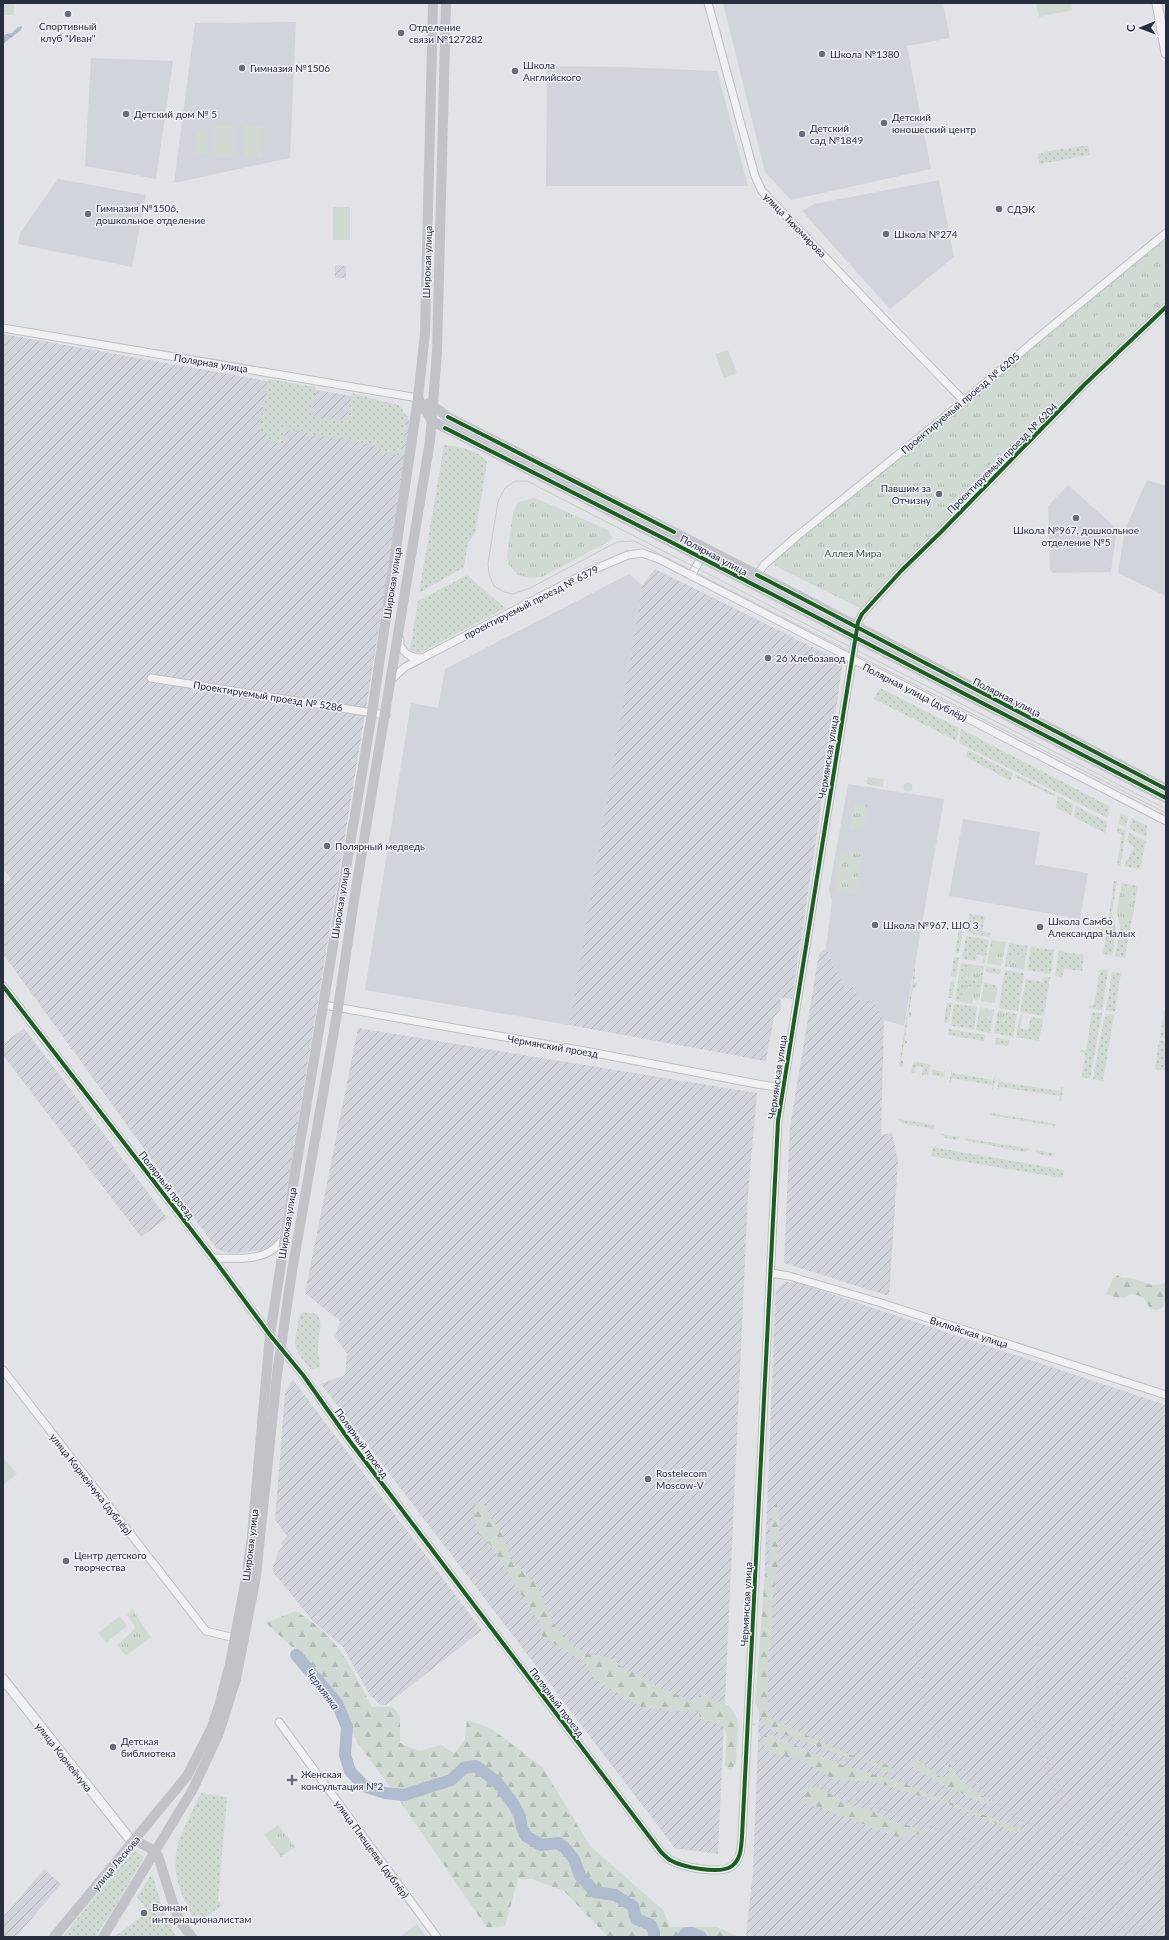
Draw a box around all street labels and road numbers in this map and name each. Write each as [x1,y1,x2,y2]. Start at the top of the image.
street label: улица Тихомирова [761,190,829,260]
street label: Широкая улица [420,225,434,299]
street label: Проектируемый проезд № 6205 [898,350,1022,456]
street label: Полярная улица [173,351,249,375]
street label: Проектируемый проезд № 6204 [944,400,1060,516]
street label: Полярная улица [678,532,750,578]
street label: Широкая улица [380,546,404,620]
street label: проектируемый проезд № 6379 [462,563,600,641]
street label: Полярная улица (дублёр) [861,660,970,724]
street label: Полярная улица [971,675,1043,719]
street label: Проектируемый проезд № 5286 [193,678,344,714]
street label: Чермянская улица [815,714,841,800]
street label: Широкая улица [328,866,352,940]
street label: Чермянский проезд [507,1032,599,1060]
street label: Чермянская улица [765,1034,789,1120]
street label: Полярный проезд [137,1149,197,1221]
street label: Широкая улица [275,1186,299,1260]
street label: Вилюйская улица [928,1314,1010,1350]
street label: Полярный проезд [333,1406,391,1480]
street label: улица Корнейчука (дублёр) [48,1431,135,1537]
street label: Широкая улица [240,1508,260,1582]
street label: Чермянская улица [738,1561,754,1647]
street label: Полярный проезд [527,1665,587,1739]
street label: улица Корнейчука [33,1720,95,1794]
street label: улица Плещеева (дублёр) [332,1798,412,1901]
street label: улица Лескова [90,1833,142,1893]

